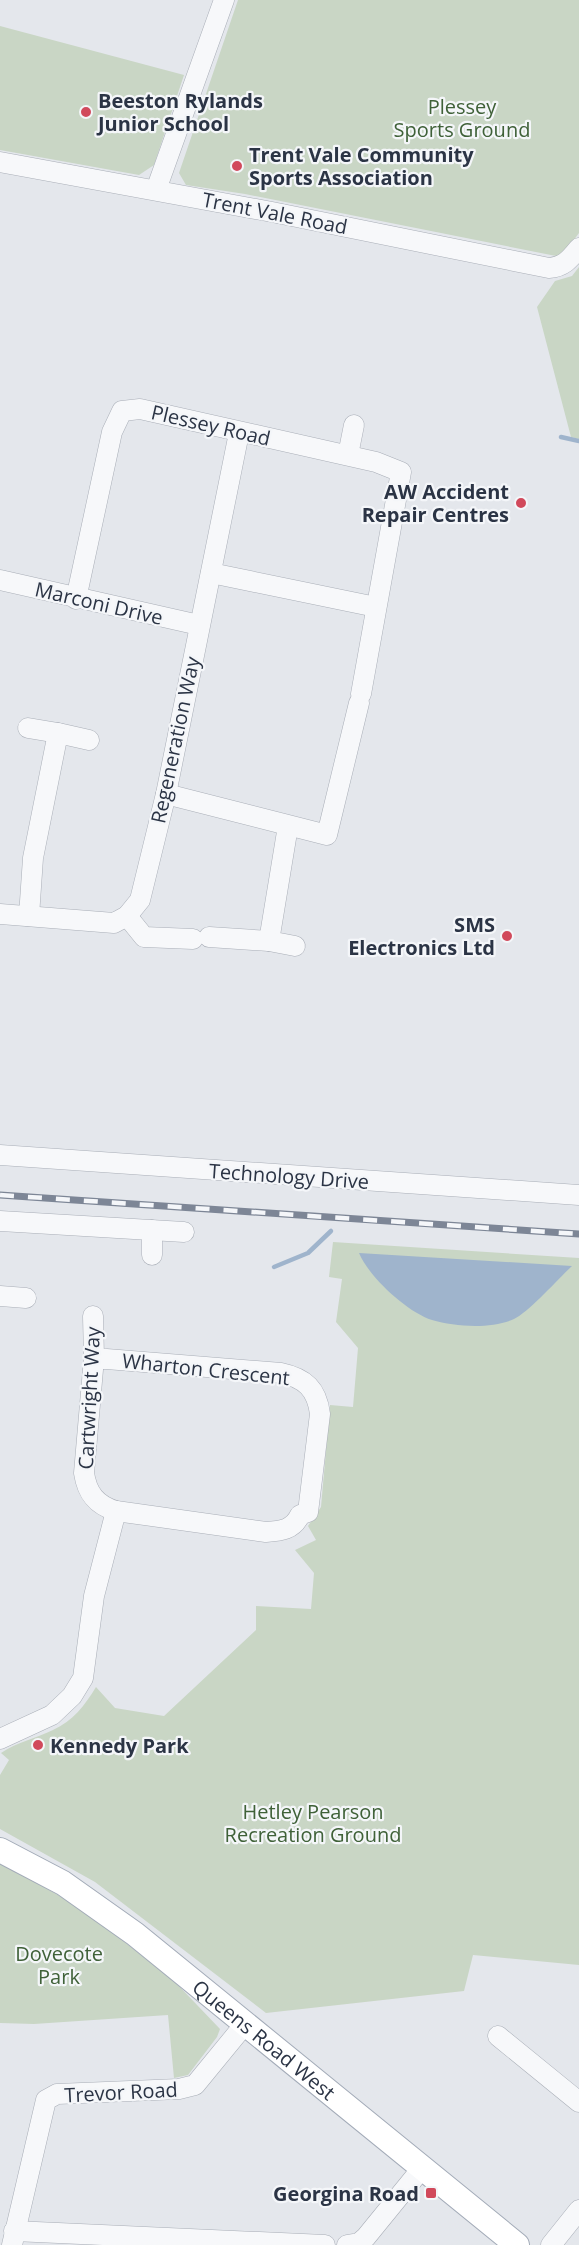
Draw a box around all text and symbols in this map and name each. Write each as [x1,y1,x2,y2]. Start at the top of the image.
place label: Beeston Rylands Junior School [96,87,263,137]
park label: Plessey Sports Ground [394,93,530,143]
marker: Beeston Rylands Junior School [79,105,93,119]
place label: Trent Vale Community Sports Association [249,141,474,191]
marker: Trent Vale Community Sports Association [230,159,244,173]
street label: Trent Vale Road [200,186,350,240]
street label: Plessey Road [149,398,273,452]
place label: AW Accident Repair Centres [362,478,509,528]
marker: AW Accident Repair Centres [514,496,528,510]
street label: Marconi Drive [32,575,166,631]
street label: Regeneration Way [144,653,206,826]
place label: SMS Electronics Ltd [348,911,495,961]
marker: SMS Electronics Ltd [500,929,514,943]
street label: Technology Drive [208,1157,370,1195]
street label: Cartwright Way [72,1325,106,1470]
street label: Wharton Crescent [121,1347,291,1391]
place label: Kennedy Park [50,1732,189,1759]
marker: Kennedy Park [31,1738,45,1752]
park label: Hetley Pearson Recreation Ground [225,1798,401,1848]
park label: Dovecote Park [15,1940,103,1990]
street label: Queens Road West [187,1973,341,2105]
street label: Trevor Road [64,2076,178,2108]
place label: Georgina Road [273,2180,419,2207]
marker: Georgina Road [424,2186,438,2200]

